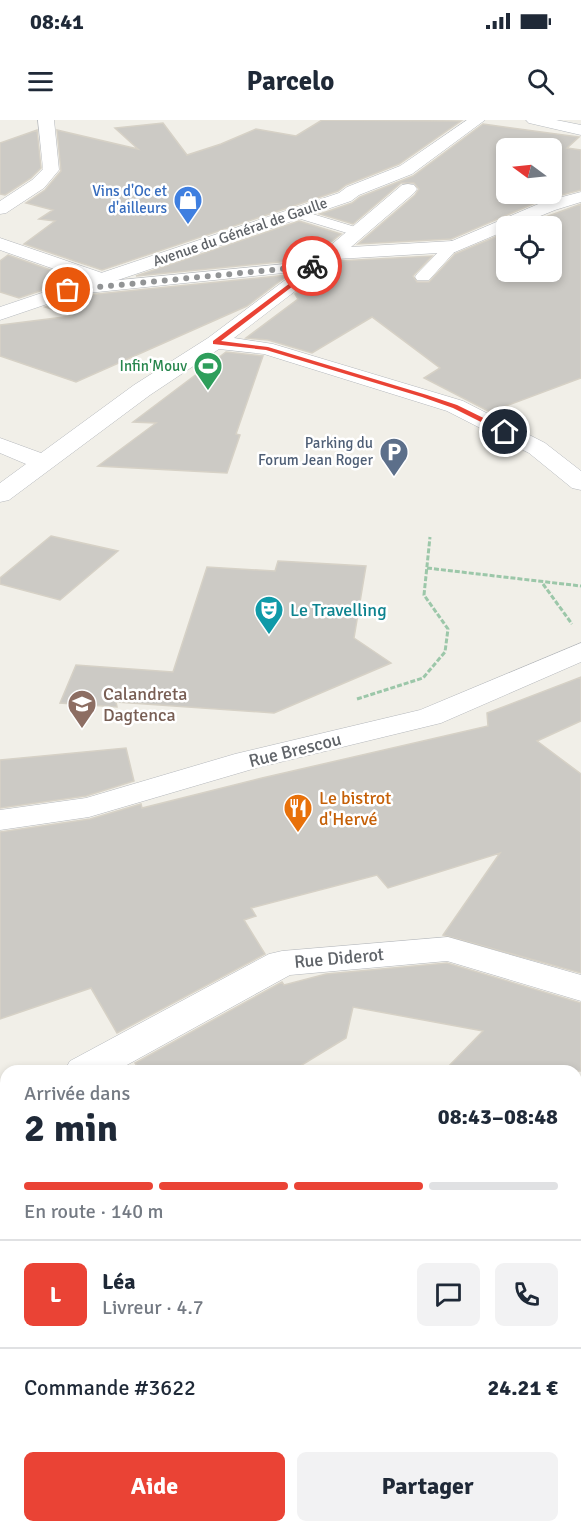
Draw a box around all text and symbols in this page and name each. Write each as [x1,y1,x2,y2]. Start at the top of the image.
text: 08:41 [30,8,84,35]
icon: menu [24,65,57,98]
text: Parcelo [247,65,334,98]
icon: search [524,65,557,98]
north arrow [496,138,562,204]
map controls [496,138,562,282]
place label: Vins d'Oc et d'ailleurs [92,182,167,217]
shop icon: Vins d'Oc et d'ailleurs [172,184,204,226]
street label: Avenue du Général de Gaulle [150,194,330,270]
button: locate [496,216,562,282]
courier [282,236,342,296]
icon: bike [296,250,329,283]
pin [42,264,93,315]
icon: bag [51,273,84,306]
sports icon: Infin'Mouv [192,350,224,392]
place label: Infin'Mouv [119,357,187,375]
pin [479,406,530,457]
icon: home [488,415,521,448]
place label: Parking du Forum Jean Roger [258,434,373,469]
parking icon: Parking du Forum Jean Roger [378,436,410,478]
theatre icon: Le Travelling [253,594,285,636]
place label: Le Travelling [290,599,387,621]
place label: Calandreta Dagtenca [103,683,187,726]
school or university icon: Calandreta Dagtenca [66,688,98,730]
street label: Rue Brescou [246,728,344,772]
place label: Le bistrot d'Hervé [319,787,391,830]
restaurant icon: Le bistrot d'Hervé [282,792,314,834]
street label: Rue Diderot [293,943,385,973]
text: Arrivée dans [24,1081,130,1106]
text: 08:43–08:48 [438,1103,558,1130]
text: 2 min [24,1104,118,1152]
text: En route · 140 m [24,1199,163,1224]
button: chat [417,1263,480,1326]
button: phone [495,1263,558,1326]
text: Léa [102,1268,136,1295]
text: L [50,1281,61,1308]
text: Livreur · 4.7 [102,1295,203,1320]
text: Commande #3622 [24,1374,196,1401]
text: 24.21 € [487,1374,558,1401]
button: Aide [24,1452,285,1521]
button: Partager [297,1452,558,1521]

